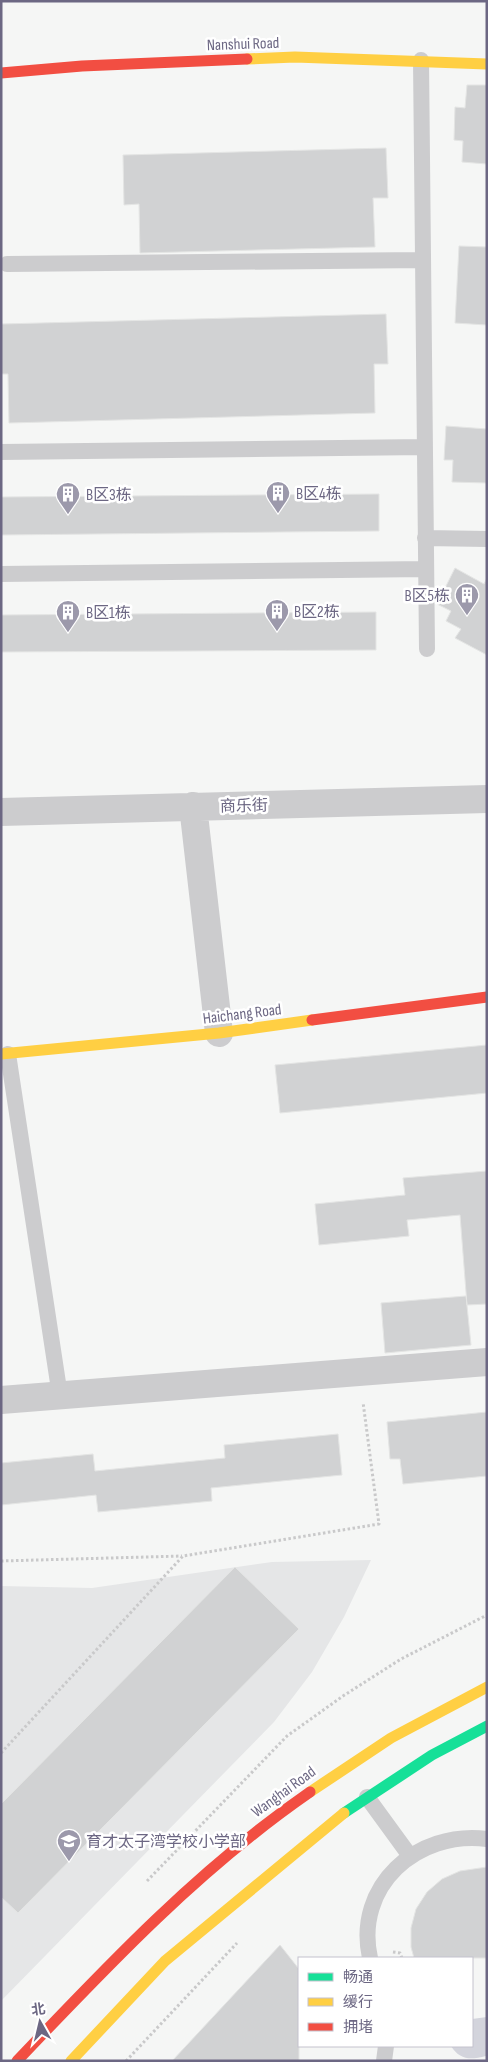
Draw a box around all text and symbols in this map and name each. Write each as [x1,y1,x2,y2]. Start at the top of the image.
street label: Nanshui Road [206,34,280,55]
building icon: B区4栋 [265,480,291,514]
building icon: B区3栋 [55,481,81,515]
place label: B区4栋 [296,485,342,504]
place label: B区3栋 [86,486,132,505]
building icon: B区5栋 [454,582,480,616]
place label: B区5栋 [404,587,450,606]
building icon: B区2栋 [264,598,290,632]
building icon: B区1栋 [55,599,81,633]
place label: B区2栋 [294,603,340,622]
place label: B区1栋 [86,604,131,623]
street label: 商乐街 [220,797,268,816]
street label: Haichang Road [202,1000,283,1029]
street label: Wanghai Road [248,1763,320,1822]
school or university icon: 育才太子湾学校小学部 [56,1828,82,1862]
place label: 育才太子湾学校小学部 [86,1833,246,1852]
legend [298,1957,473,2047]
text: 畅通 [343,1968,373,1987]
text: 缓行 [343,1993,373,2012]
north arrow [15,1997,65,2047]
text: 北 [30,2000,46,2019]
text: 拥堵 [343,2018,373,2037]

